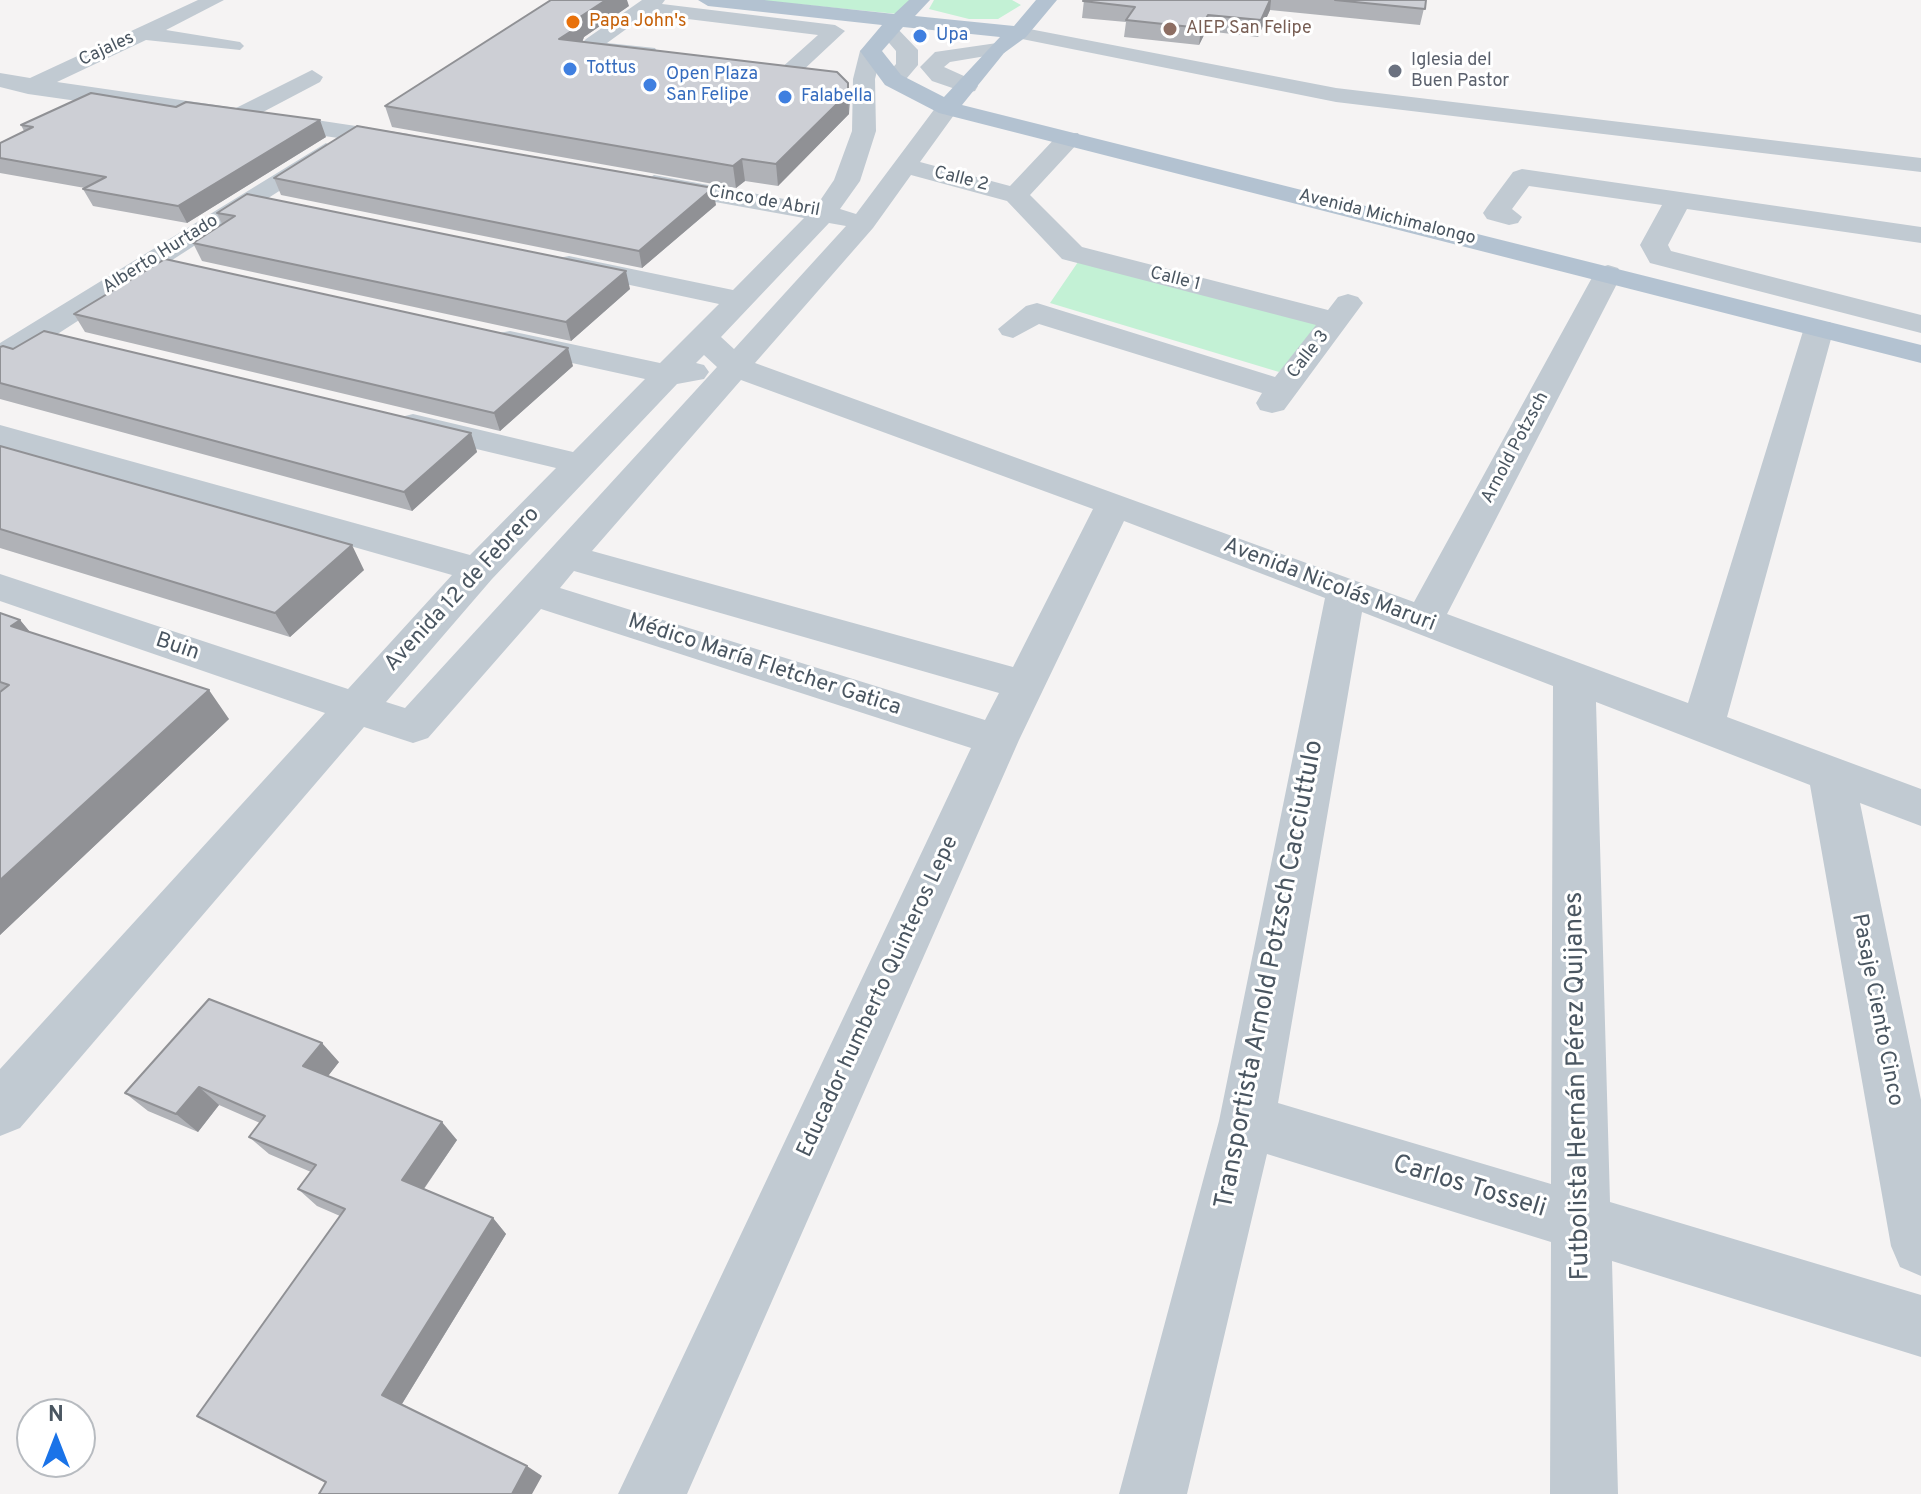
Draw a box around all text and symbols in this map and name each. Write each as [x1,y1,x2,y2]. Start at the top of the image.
place label: Papa John's [589,11,686,33]
marker: Papa John's [564,13,582,31]
place label: AIEP San Felipe [1186,18,1312,40]
marker: AIEP San Felipe [1161,20,1179,38]
place label: Upa [936,25,968,47]
marker: Upa [911,27,929,45]
street label: Cajales [76,28,138,72]
place label: Iglesia del Buen Pastor [1411,50,1509,92]
place label: Tottus [586,58,636,80]
marker: Tottus [561,60,579,78]
marker: Iglesia del Buen Pastor [1386,62,1404,80]
place label: Open Plaza San Felipe [666,64,758,106]
marker: Open Plaza San Felipe [641,76,659,94]
place label: Falabella [801,86,872,108]
marker: Falabella [776,88,794,106]
street label: Calle 2 [931,163,991,197]
street label: Cinco de Abril [707,182,821,222]
street label: Avenida Michimalongo [1296,186,1478,250]
street label: Alberto Hurtado [99,211,223,299]
street label: Calle 1 [1148,263,1202,297]
street label: Calle 3 [1283,327,1335,383]
street label: Arnold Potzsch [1478,389,1554,507]
street label: Avenida 12 de Febrero [380,502,546,678]
street label: Avenida Nicolás Maruri [1219,533,1439,639]
street label: Médico María Fletcher Gatica [624,609,904,723]
street label: Buin [152,628,202,668]
street label: Transportista Arnold Potzsch Cacciuttulo [1210,738,1332,1212]
street label: Educador humberto Quinteros Lepe [793,832,965,1162]
street label: Futbolista Hernán Pérez Quijanes [1560,891,1598,1281]
street label: Pasaje Ciento Cinco [1844,912,1908,1108]
street label: Carlos Tosseli [1389,1150,1549,1226]
north arrow [16,1398,96,1478]
text: N [48,1402,64,1429]

